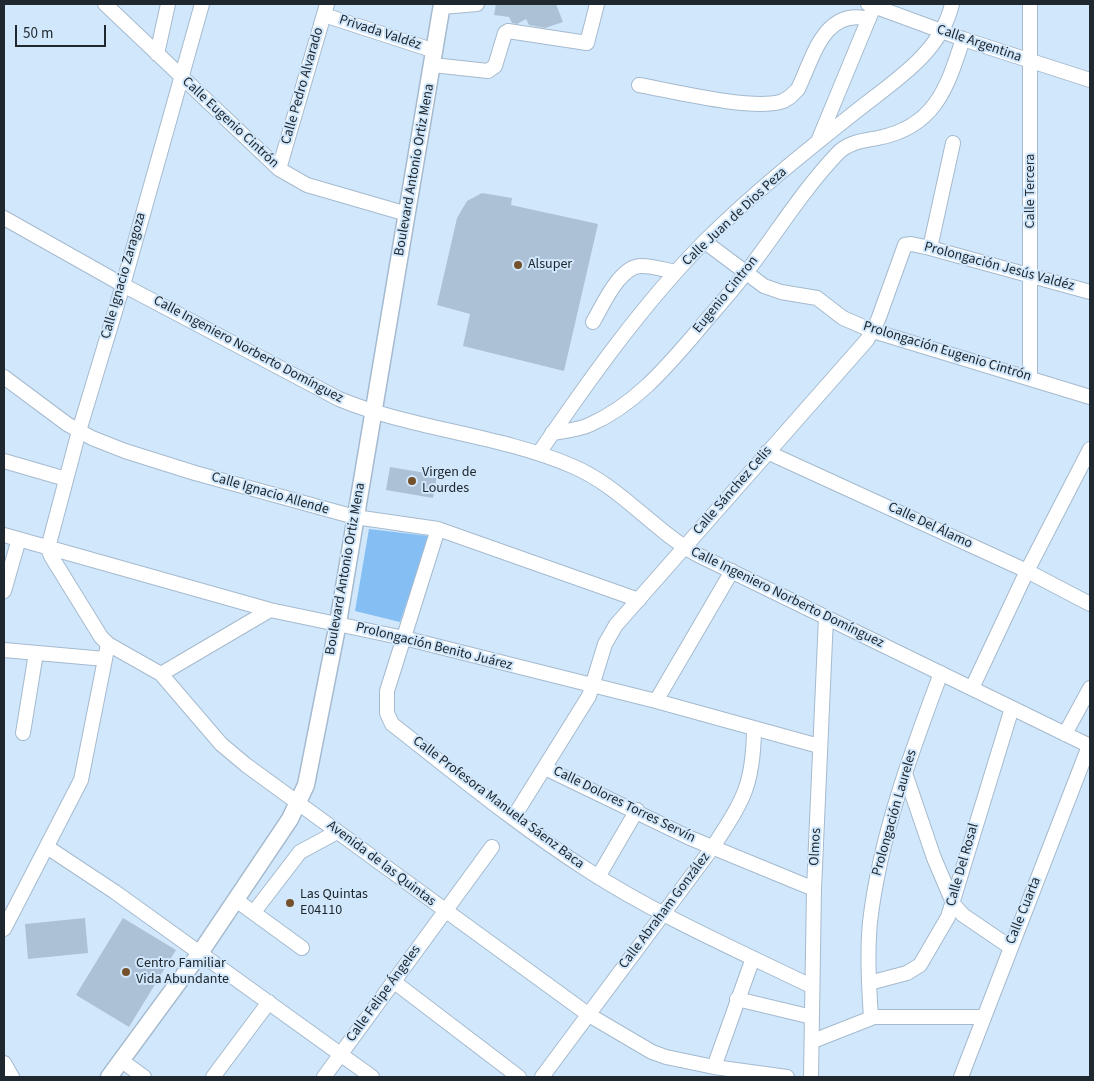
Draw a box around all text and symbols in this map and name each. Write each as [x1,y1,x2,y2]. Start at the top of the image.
street label: Privada Valdéz [337,12,423,54]
scale bar [18,15,109,47]
street label: Calle Argentina [934,22,1024,66]
text: 50 m [23,23,53,44]
street label: Calle Pedro Alvarado [278,26,328,146]
street label: Calle Eugenio Cintrón [178,74,282,172]
street label: Boulevard Antonio Ortiz Mena [392,83,438,257]
street label: Calle Tercera [1023,154,1039,228]
street label: Calle Juan de Dios Peza [679,164,791,270]
street label: Calle Ignacio Zaragoza [98,211,150,341]
street label: Prolongación Jesús Valdéz [922,239,1076,295]
street label: Eugenio Cintron [690,253,762,337]
place label: Alsuper [528,257,572,273]
marker: Alsuper [512,259,524,271]
street label: Calle Ingeniero Norberto Domínguez [150,293,346,407]
street label: Prolongación Eugenio Cintrón [861,318,1033,386]
street label: Calle Sánchez Celis [690,443,776,539]
place label: Virgen de Lourdes [422,465,476,498]
street label: Calle Ignacio Allende [209,469,331,519]
marker: Virgen de Lourdes [406,475,418,487]
street label: Boulevard Antonio Ortiz Mena [323,482,369,656]
street label: Calle Del Álamo [885,499,975,553]
street label: Calle Ingeniero Norberto Domínguez [688,544,886,652]
street label: Prolongación Benito Juárez [354,619,514,675]
street label: Calle Profesora Manuela Sáenz Baca [409,733,587,873]
street label: Prolongación Laureles [869,748,921,878]
street label: Calle Dolores Torres Servín [550,763,698,847]
street label: Avenida de las Quintas [323,818,439,910]
street label: Calle Del Rosal [943,821,983,909]
street label: Olmos [807,828,825,866]
street label: Calle Abraham González [616,850,714,972]
street label: Calle Cuarta [1003,875,1045,947]
place label: Las Quintas E04110 [300,887,368,920]
marker: Las Quintas E04110 [284,897,296,909]
street label: Calle Felipe Ángeles [343,942,425,1046]
place label: Centro Familiar Vida Abundante [136,956,229,989]
marker: Centro Familiar Vida Abundante [120,966,132,978]

